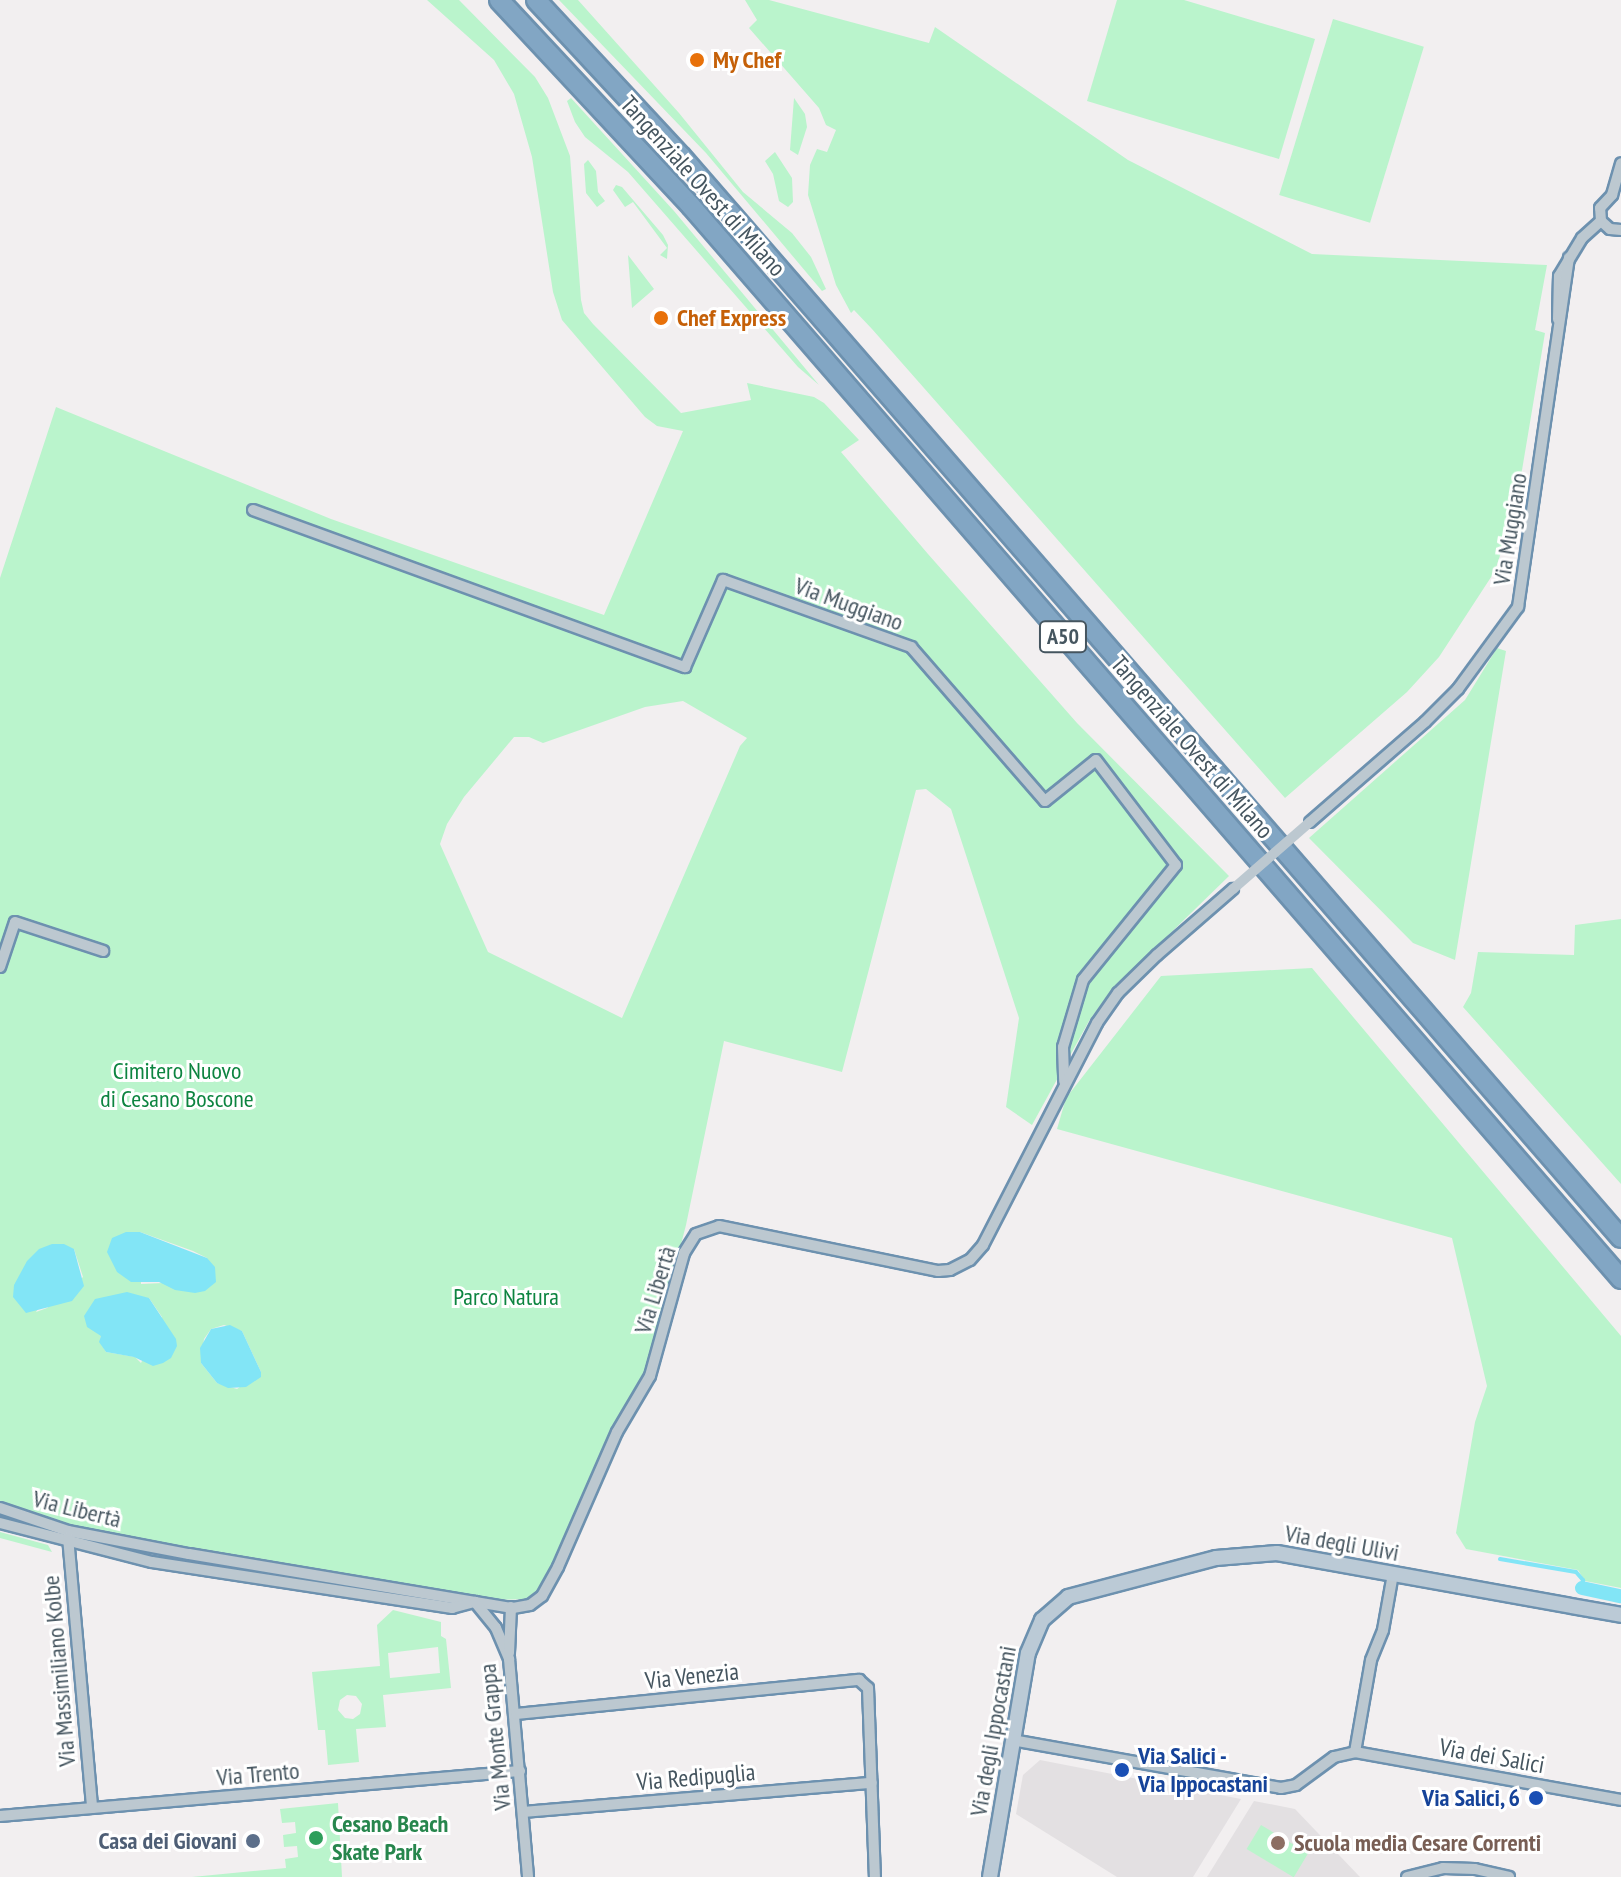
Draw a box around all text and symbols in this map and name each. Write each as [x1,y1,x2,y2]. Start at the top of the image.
place label: My Chef [713,46,782,74]
marker: My Chef [688,51,706,69]
street label: Tangenziale Ovest di Milano [614,90,792,282]
place label: Chef Express [677,304,786,332]
marker: Chef Express [652,309,670,327]
street label: Via Muggiano [1487,471,1533,587]
street label: Via Muggiano [791,571,907,637]
road number: A50 [1037,619,1089,655]
street label: Tangenziale Ovest di Milano [1105,650,1279,844]
park label: Cimitero Nuovo di Cesano Boscone [100,1057,254,1113]
street label: Via Libertà [628,1243,682,1337]
park label: Parco Natura [453,1283,559,1311]
street label: Via Libertà [30,1484,124,1534]
street label: Via degli Ulivi [1283,1519,1401,1567]
street label: Via Massimiliano Kolbe [36,1574,82,1768]
street label: Via degli Ippocastani [964,1644,1022,1818]
street label: Via Venezia [643,1657,741,1695]
street label: Via Monte Grappa [473,1662,517,1812]
street label: Via dei Salici [1437,1733,1547,1779]
place label: Via Salici - Via Ippocastani [1138,1742,1268,1798]
street label: Via Trento [215,1756,301,1792]
street label: Via Redipuglia [636,1757,756,1797]
marker: Via Salici - Via Ippocastani [1113,1761,1131,1779]
place label: Via Salici, 6 [1421,1784,1520,1812]
marker: Via Salici, 6 [1527,1789,1545,1807]
place label: Cesano Beach Skate Park [332,1810,448,1866]
place label: Casa dei Giovani [98,1827,237,1855]
marker: Cesano Beach Skate Park [307,1829,325,1847]
place label: Scuola media Cesare Correnti [1294,1829,1542,1857]
marker: Casa dei Giovani [244,1832,262,1850]
marker: Scuola media Cesare Correnti [1269,1834,1287,1852]

